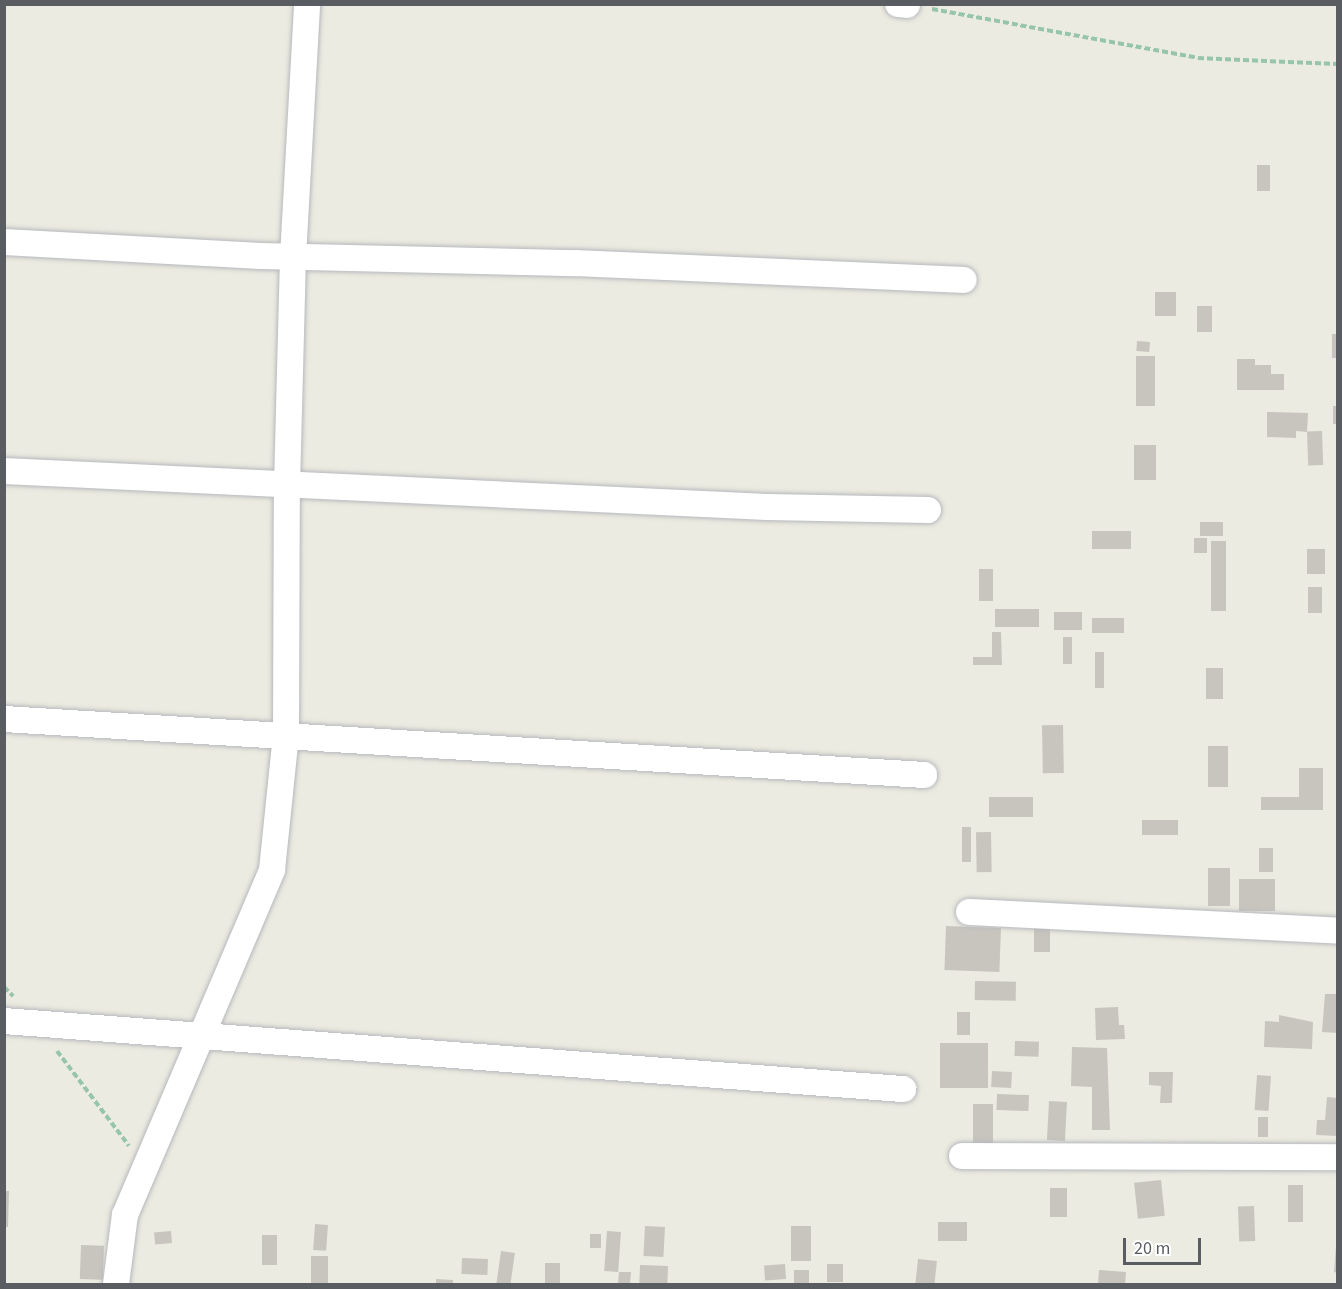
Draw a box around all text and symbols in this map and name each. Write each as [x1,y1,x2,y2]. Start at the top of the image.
scale bar [1126,1226,1204,1264]
text: 20 m [1134,1236,1170,1261]

